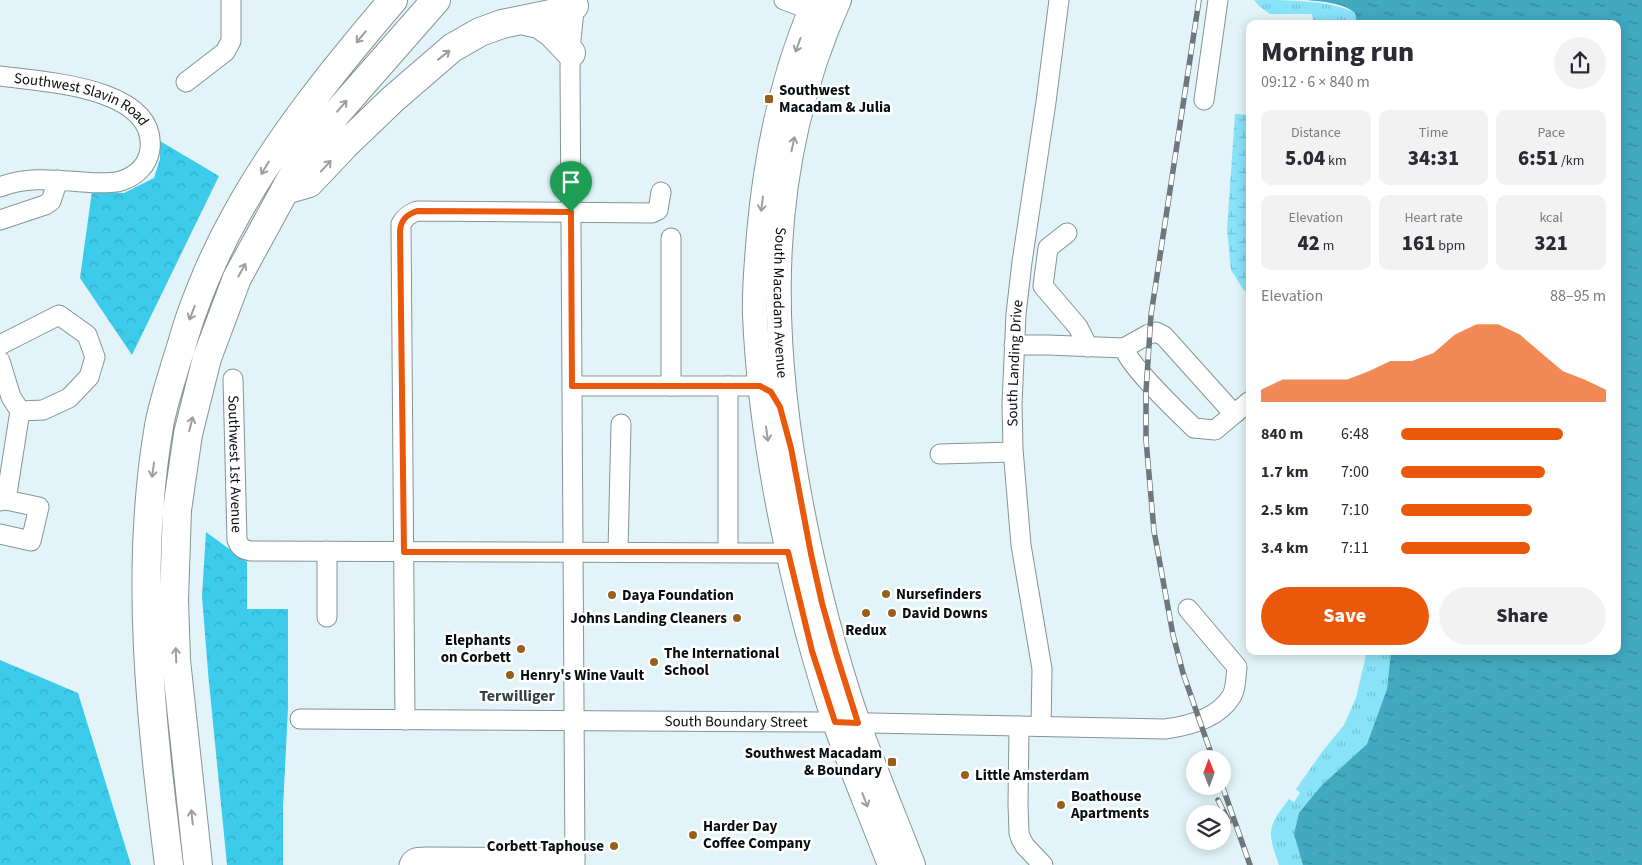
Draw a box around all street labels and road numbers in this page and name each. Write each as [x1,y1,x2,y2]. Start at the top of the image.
street label: Southwest Slavin Road [13,67,154,130]
street label: South Macadam Avenue [768,226,793,379]
street label: South Landing Drive [1001,299,1028,427]
street label: Southwest 1st Avenue [223,395,247,533]
street label: South Boundary Street [664,711,808,732]

